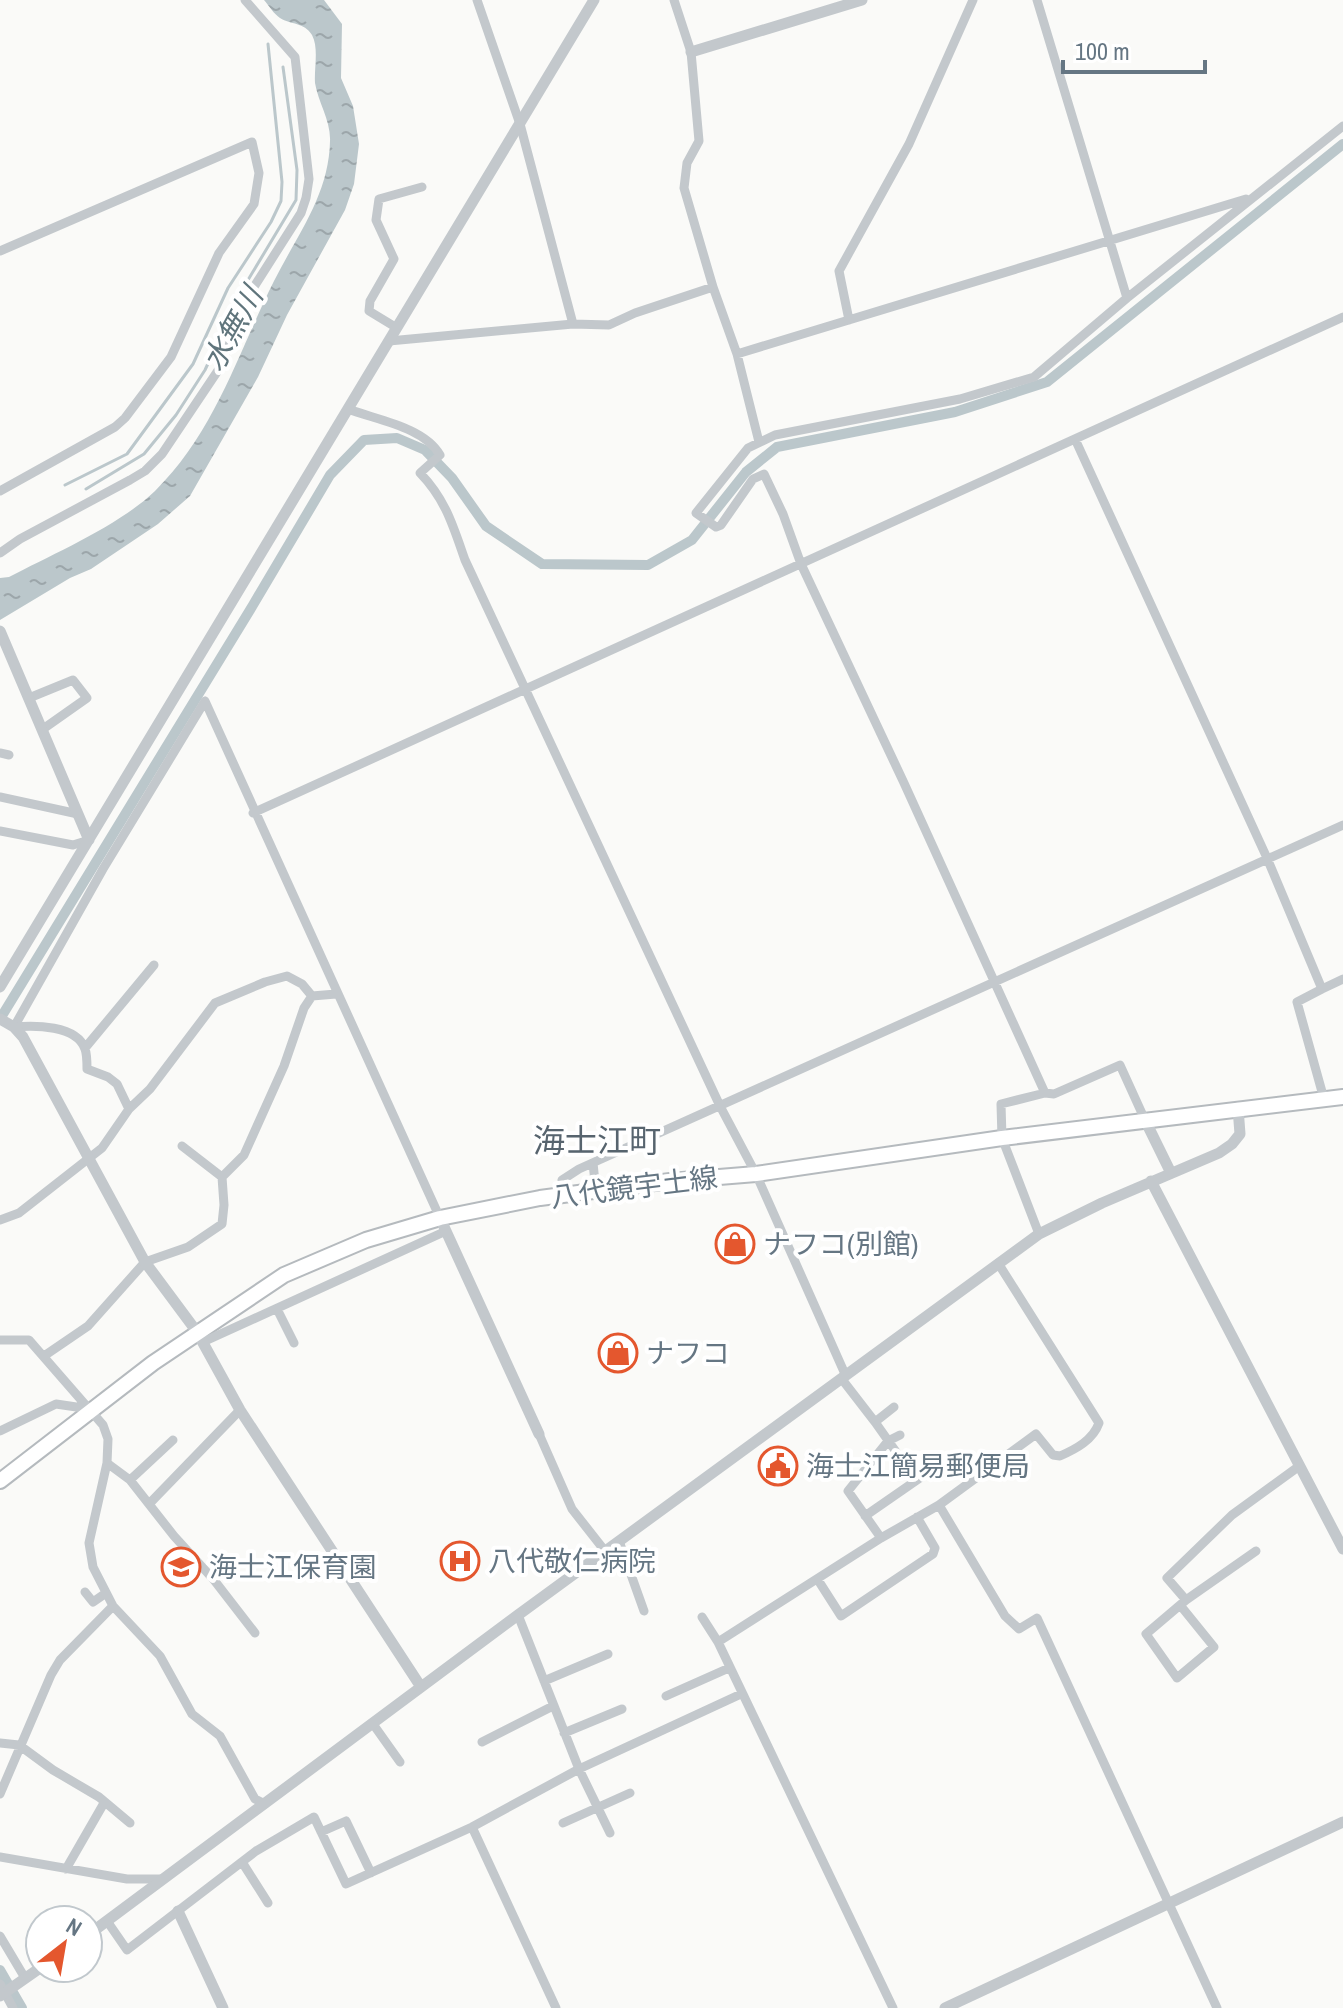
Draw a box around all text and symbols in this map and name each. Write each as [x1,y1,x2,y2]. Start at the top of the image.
scale bar [1063,24,1205,74]
text: 100 m [1075,35,1130,67]
water label: 水無川 [193,277,273,378]
district label: 海士江町 [533,1119,661,1162]
street label: 八代鏡宇土線 [548,1158,720,1216]
shop icon: ナフコ(別館) [714,1223,756,1265]
place label: ナフコ(別館) [763,1225,918,1263]
shop icon: ナフコ [597,1332,639,1374]
place label: ナフコ [646,1334,730,1372]
public building icon: 海士江簡易郵便局 [757,1445,799,1487]
place label: 海士江簡易郵便局 [806,1447,1030,1485]
hospital icon: 八代敬仁病院 [439,1540,481,1582]
place label: 八代敬仁病院 [488,1542,656,1580]
school or university icon: 海士江保育園 [160,1546,202,1588]
place label: 海士江保育園 [209,1548,377,1586]
north arrow [24,1904,104,1984]
text: N [61,1911,88,1943]

